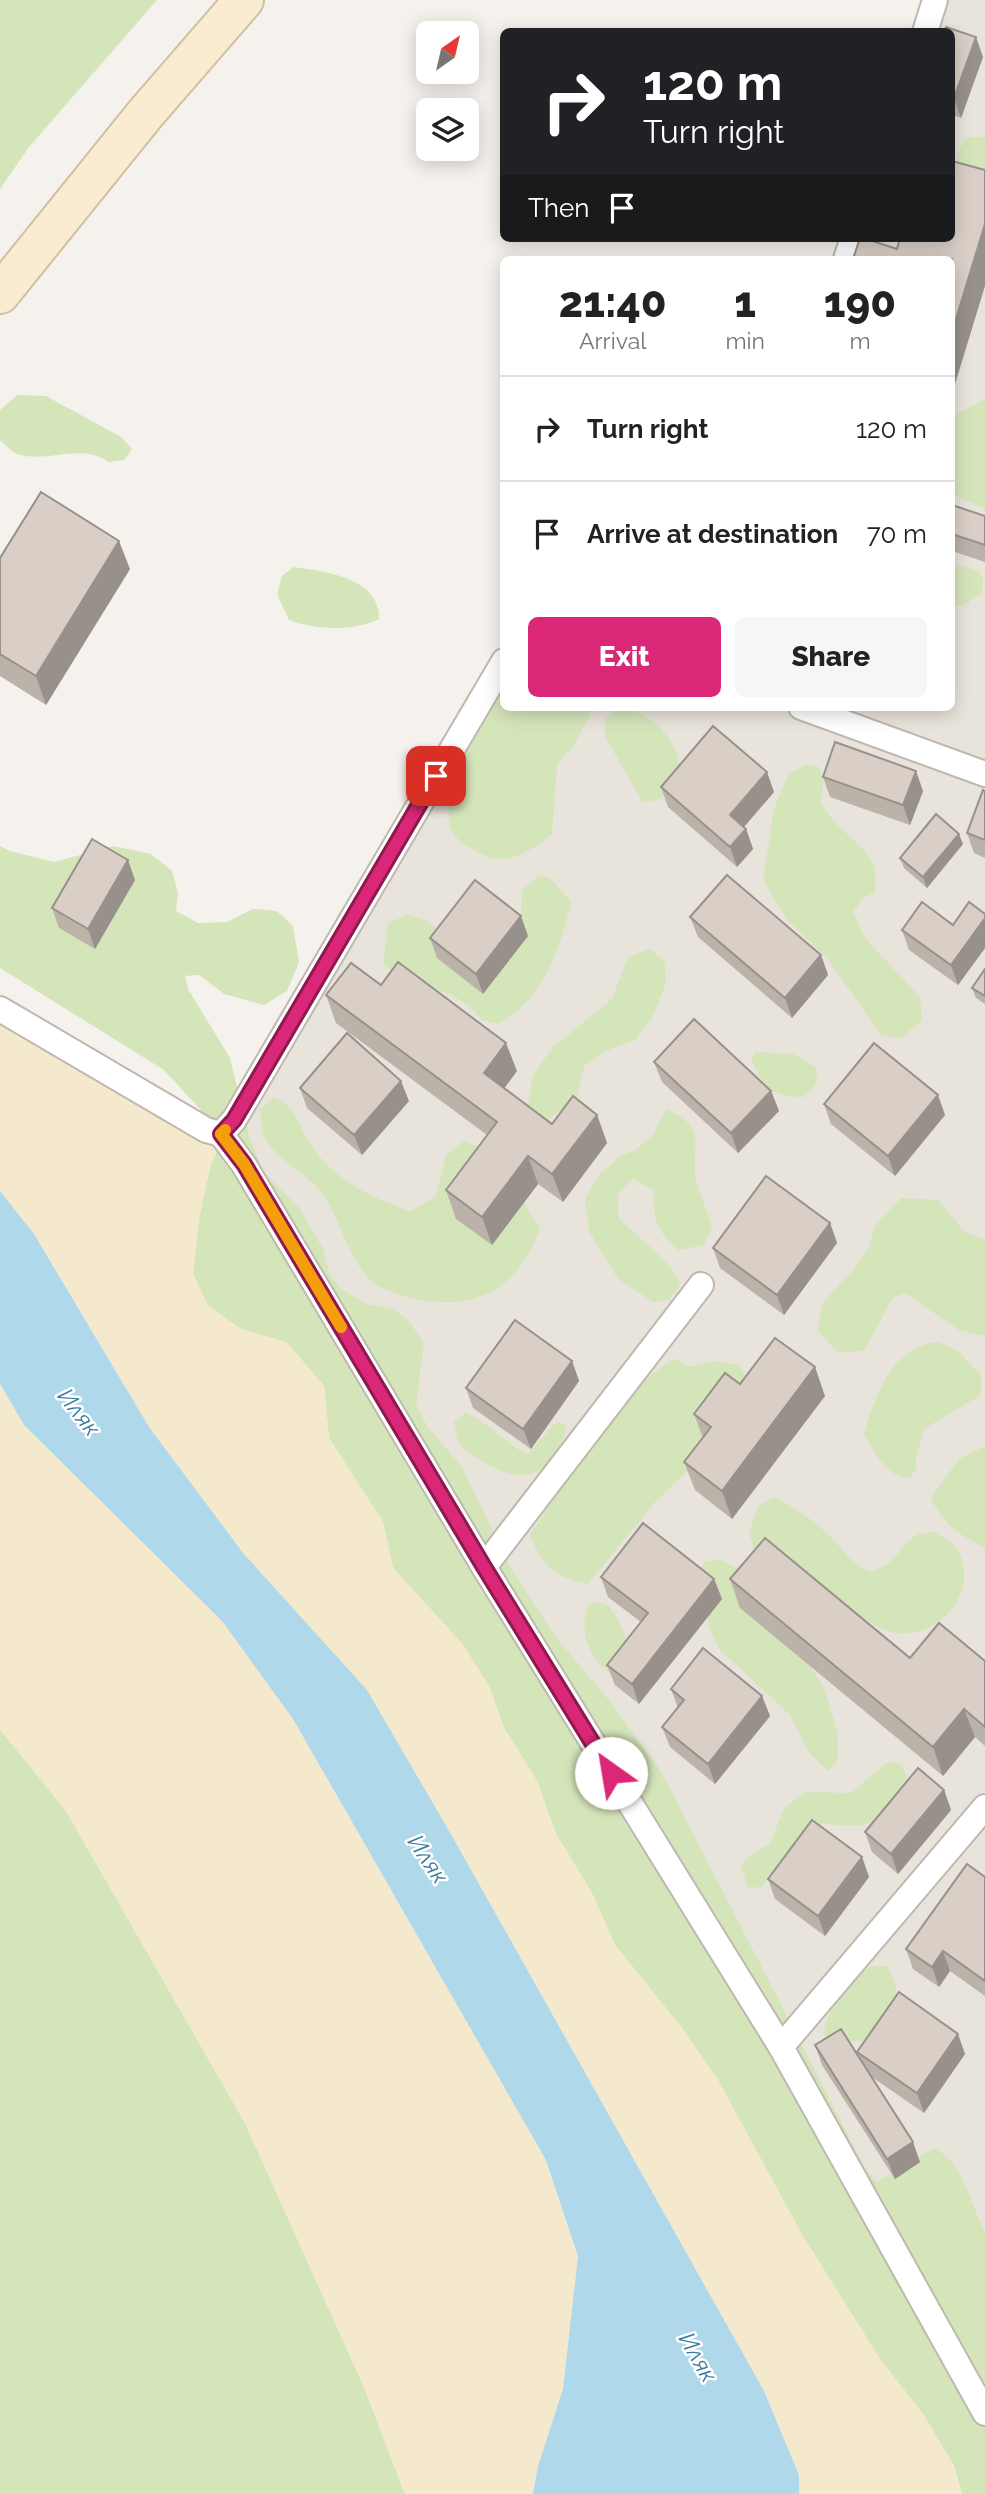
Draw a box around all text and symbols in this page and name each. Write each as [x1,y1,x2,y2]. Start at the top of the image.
north arrow [416,21,480,84]
map controls [416,21,479,161]
text: 120 m [643,54,782,111]
icon: right [528,56,619,147]
button: layers [416,98,479,161]
text: Turn right [643,113,784,150]
icon: arrive [603,189,641,227]
text: Then [528,193,589,223]
text: 21:40 [559,278,667,327]
text: 1 [734,278,756,327]
text: 190 [824,278,896,327]
text: Arrival [579,327,646,354]
text: min [725,327,765,354]
text: m [849,327,871,354]
icon: right [528,410,566,448]
text: Turn right [587,414,708,444]
text: 120 m [856,414,927,444]
icon: arrive [528,515,566,553]
text: Arrive at destination [587,519,838,549]
text: 70 m [867,519,927,549]
button: Exit [528,617,721,697]
button: Share [735,617,927,697]
pin [406,746,466,806]
icon: arrive [417,757,455,795]
water label: Иляк [53,1383,107,1441]
position arrow [574,1736,648,1810]
water label: Иляк [402,1829,455,1889]
water label: Иляк [674,2327,724,2387]

